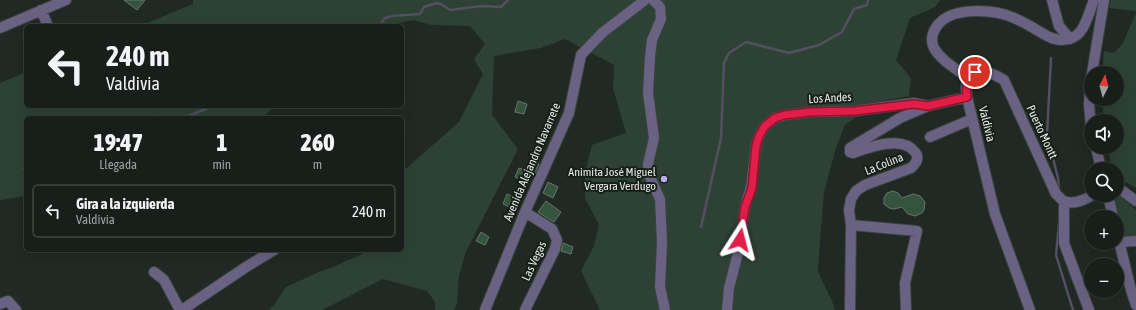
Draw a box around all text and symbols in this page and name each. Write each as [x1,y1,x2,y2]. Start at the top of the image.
icon: left [40,40,92,92]
text: 240 m [106,40,169,72]
pin [958,55,992,89]
icon: arrive [964,61,986,83]
north arrow [1084,66,1124,106]
map controls [1084,66,1124,298]
text: Valdivia [106,73,160,94]
street label: Los Andes [808,90,852,106]
street label: Avenida Alejandro Navarrete [501,101,563,223]
street label: Puerto Montt [1023,103,1061,162]
street label: Valdivia [976,105,998,143]
button: sound [1084,114,1124,154]
text: 19:47 [94,129,143,156]
text: 1 [216,129,227,156]
text: 260 [301,129,334,156]
street label: La Colina [863,150,905,178]
text: Llegada [99,157,137,172]
text: min [212,157,231,172]
text: m [313,157,322,172]
button: search [1084,162,1124,202]
place label: Animita José Miguel Vergara Verdugo [568,165,657,193]
marker: Animita José Miguel Vergara Verdugo [659,174,669,184]
text: Gira a la izquierda [76,195,174,212]
icon: left [42,200,64,222]
text: 240 m [352,203,386,220]
button: + [1084,210,1124,250]
text: Valdivia [76,212,115,227]
position arrow [719,219,761,261]
street label: Las Vegas [519,239,549,283]
button: − [1084,258,1124,298]

